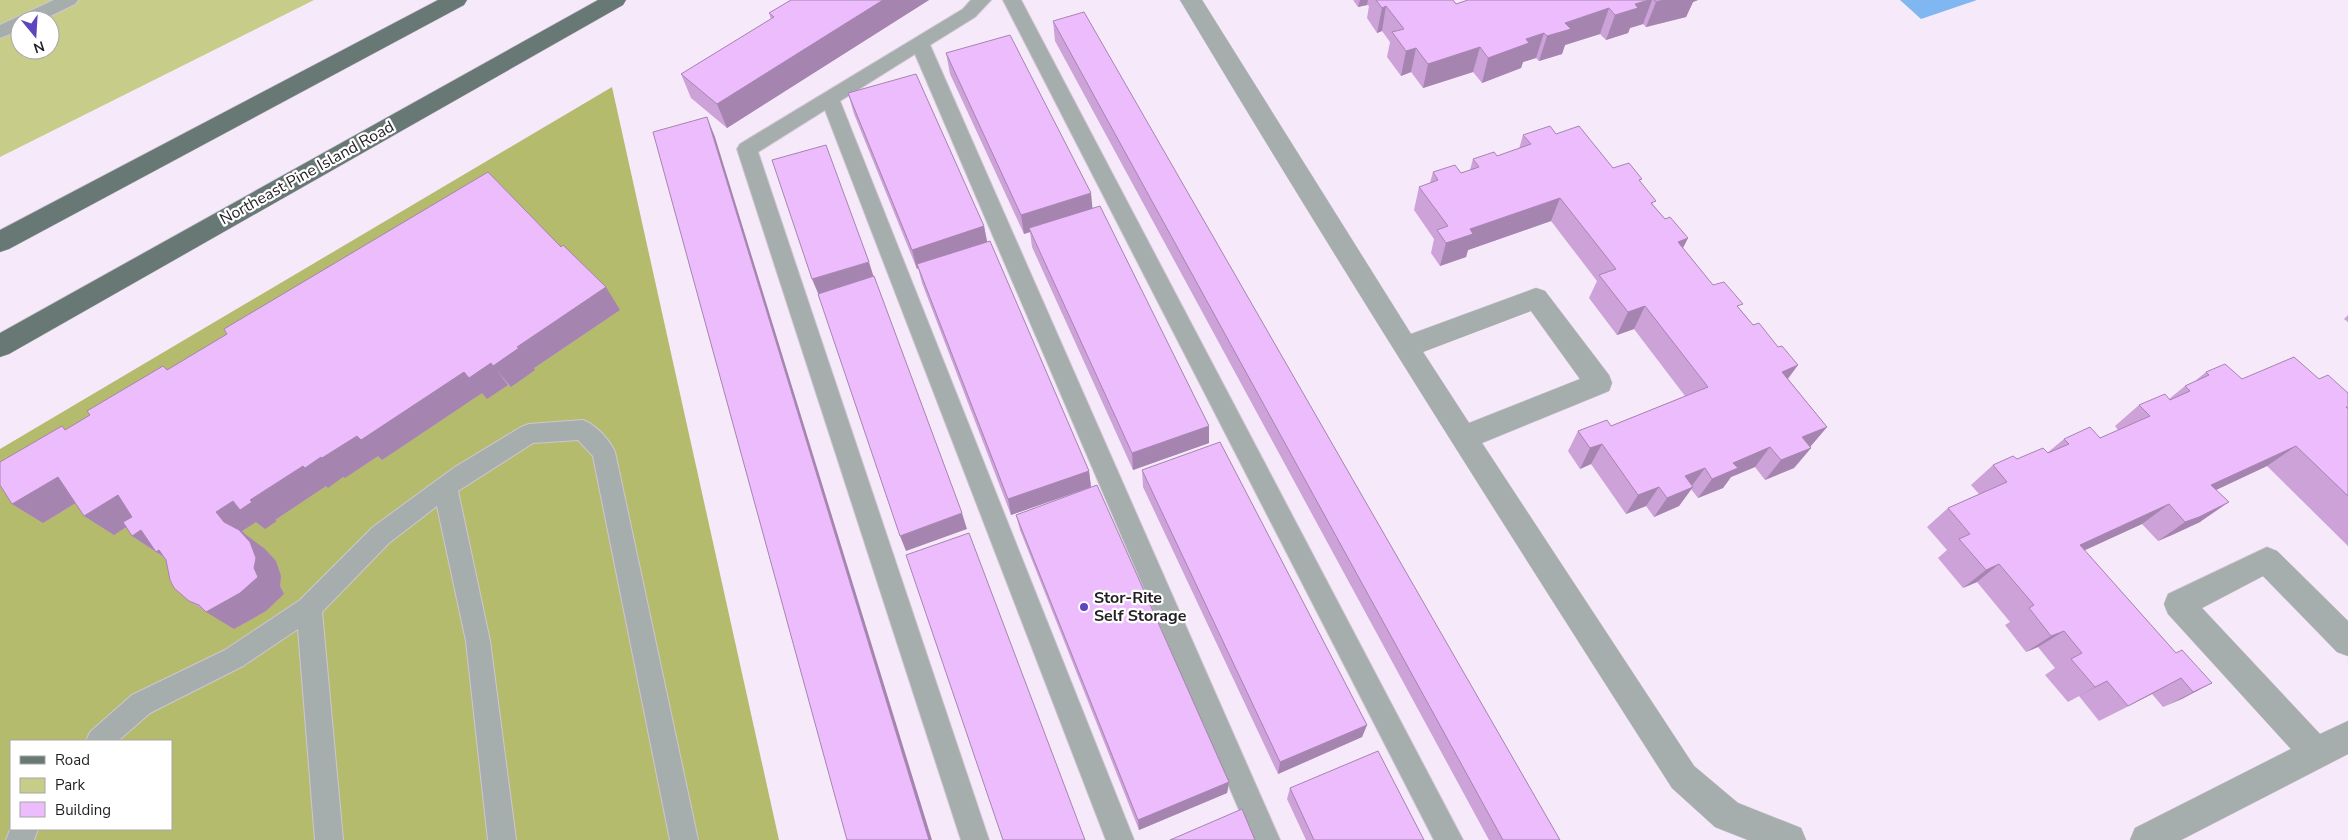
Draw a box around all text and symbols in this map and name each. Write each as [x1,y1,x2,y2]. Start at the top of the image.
north arrow [10,10,60,60]
text: N [31,36,47,58]
street label: Northeast Pine Island Road [216,116,398,230]
place label: Stor-Rite Self Storage [1094,587,1187,627]
marker: Stor-Rite Self Storage [1078,601,1090,613]
legend [10,740,172,830]
text: Road [55,750,90,770]
text: Park [55,775,85,795]
text: Building [55,800,111,820]

